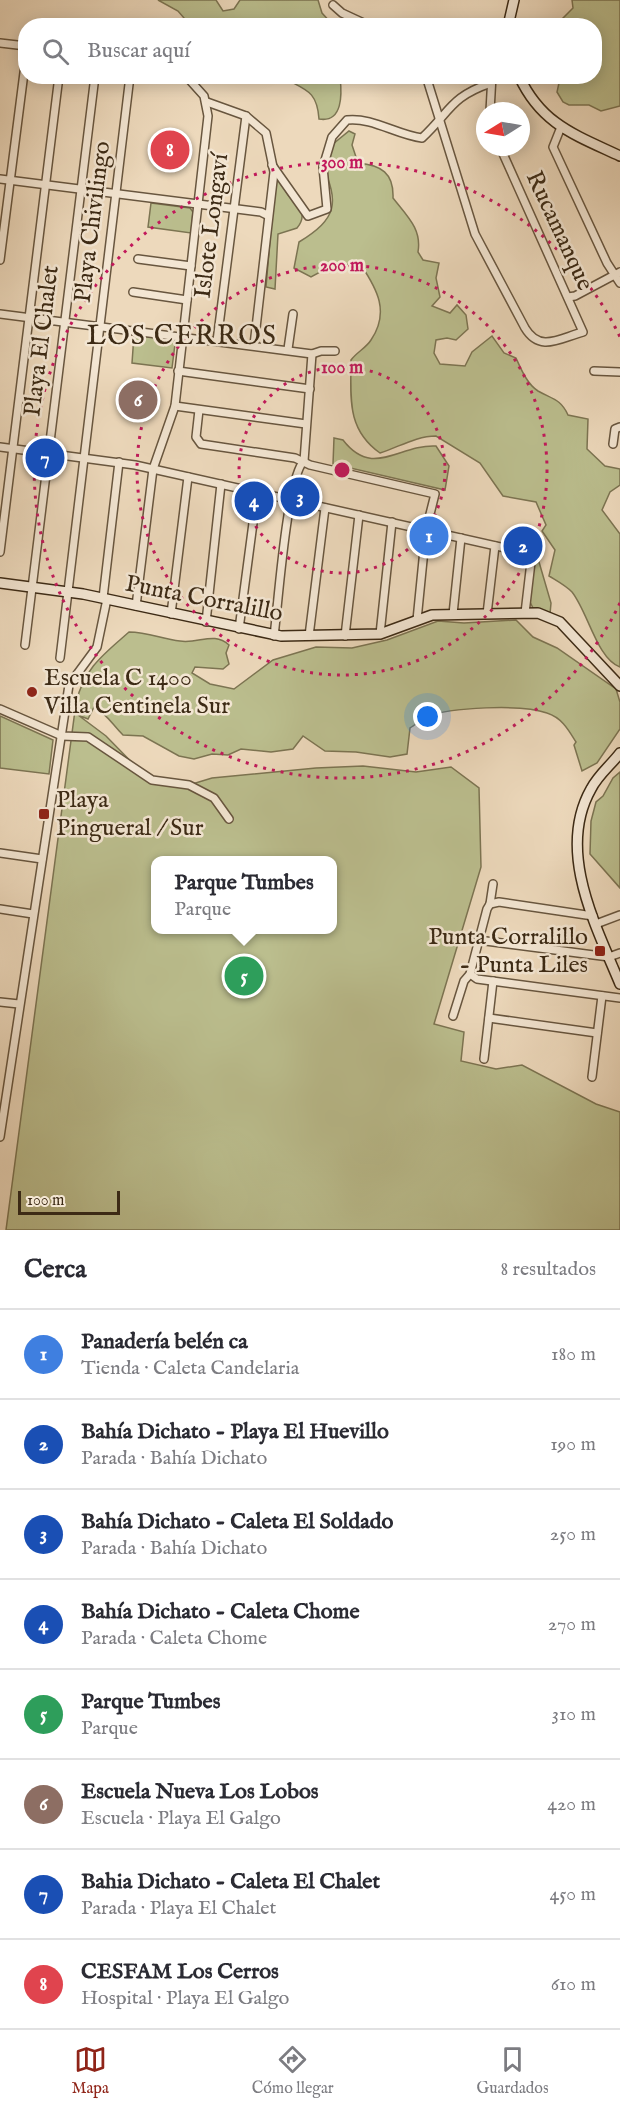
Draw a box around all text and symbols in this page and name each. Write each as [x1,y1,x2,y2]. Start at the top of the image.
search box [18,18,602,84]
icon: search [39,35,72,68]
text: Buscar aquí [87,37,190,65]
north arrow [476,102,530,156]
pin: 8 [150,128,190,172]
street label: Playa Chivilingo [68,139,118,305]
street label: Islote Longaví [188,150,236,300]
text: 300 m [321,152,363,175]
street label: Rucamanque [518,166,600,296]
text: 200 m [320,255,364,278]
street label: Playa El Chalet [17,264,67,418]
district label: LOS CERROS [87,320,277,354]
text: 100 m [321,357,363,380]
pin: 6 [118,378,158,422]
pin: 7 [26,436,64,480]
centre of rings [332,460,352,480]
pin: 3 [280,474,320,520]
pin: 4 [234,478,274,524]
pin: 1 [410,514,448,558]
pin: 2 [504,524,542,568]
street label: Punta Corralillo [123,569,285,629]
place label: Escuela C 1400 Villa Centinela Sur [43,663,230,722]
marker: Escuela C 1400 Villa Centinela Sur [25,685,39,699]
your location [413,702,442,731]
place label: Playa Pingueral / Sur [56,785,204,844]
marker: Playa Pingueral / Sur [37,807,51,821]
popup [151,856,337,934]
text: Parque Tumbes [174,869,314,897]
text: Parque [174,897,231,922]
place label: Punta Corralillo - Punta Liles [428,922,588,981]
marker: Punta Corralillo - Punta Liles [593,944,607,958]
pin: 5 [224,954,264,998]
scale bar [18,1188,120,1216]
text: 100 m [27,1191,64,1211]
text: Cerca [24,1253,86,1286]
text: 8 resultados [500,1257,596,1282]
text: Panadería belén ca [81,1328,248,1356]
text: 1 [40,1342,47,1367]
text: 180 m [551,1342,596,1367]
text: Tienda · Caleta Candelaria [81,1356,299,1381]
text: Bahía Dichato - Playa El Huevillo [81,1418,389,1446]
text: 2 [39,1432,48,1457]
text: 190 m [550,1432,596,1457]
text: Parada · Bahía Dichato [81,1446,267,1471]
text: Bahía Dichato - Caleta El Soldado [81,1508,393,1536]
text: 3 [40,1522,47,1547]
text: 250 m [550,1522,596,1547]
text: Parada · Bahía Dichato [81,1536,267,1561]
text: Bahía Dichato - Caleta Chome [81,1598,360,1626]
text: 4 [39,1612,48,1637]
text: 270 m [548,1612,596,1637]
text: Parada · Caleta Chome [81,1626,267,1651]
text: Parque Tumbes [81,1688,220,1716]
text: 5 [40,1702,47,1727]
text: 310 m [552,1702,596,1727]
text: Parque [81,1716,138,1741]
text: Escuela Nueva Los Lobos [81,1778,319,1806]
text: 6 [39,1792,48,1817]
text: 420 m [547,1792,596,1817]
text: Escuela · Playa El Galgo [81,1806,281,1831]
text: Bahia Dichato - Caleta El Chalet [81,1868,380,1896]
text: 7 [39,1882,48,1907]
text: 450 m [549,1882,596,1907]
text: Parada · Playa El Chalet [81,1896,276,1921]
text: CESFAM Los Cerros [81,1958,279,1986]
text: 8 [40,1972,47,1997]
text: 610 m [551,1972,596,1997]
text: Hospital · Playa El Galgo [81,1986,289,2011]
tab: Mapa [71,2043,109,2099]
tab: Cómo llegar [252,2043,334,2099]
tab: Guardados [477,2043,549,2099]

